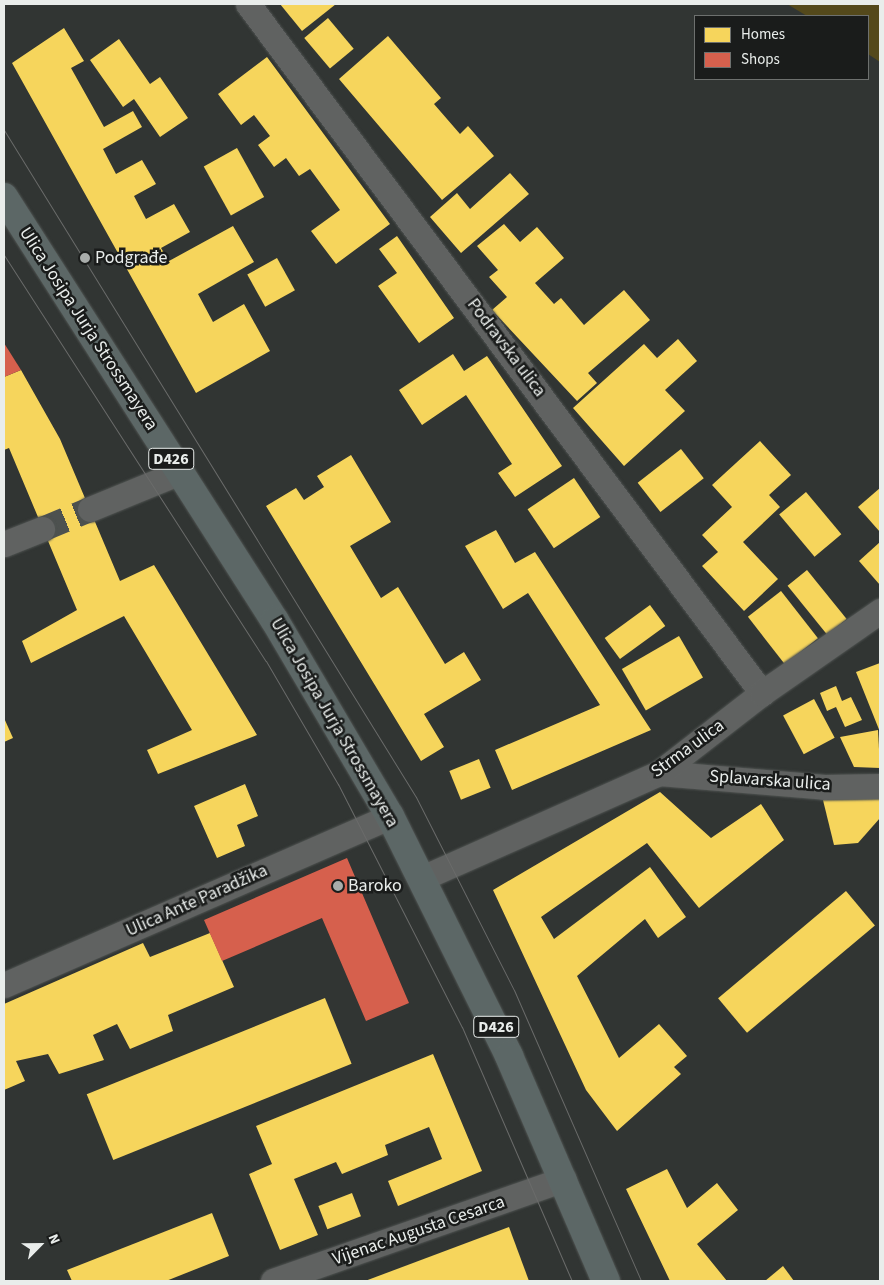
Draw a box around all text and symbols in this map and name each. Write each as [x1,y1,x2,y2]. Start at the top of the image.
legend [694,15,869,80]
text: Homes [741,24,785,45]
text: Shops [741,49,780,70]
street label: Ulica Josipa Jurja Strossmayera [14,223,162,435]
place label: Podgrađe [95,247,168,269]
marker: Podgrađe [79,252,91,264]
street label: Podravska ulica [462,295,550,401]
road number: D426 [147,446,195,472]
street label: Ulica Josipa Jurja Strossmayera [265,614,403,832]
street label: Strma ulica [647,715,729,783]
street label: Splavarska ulica [709,766,831,796]
street label: Ulica Ante Paradžika [123,860,271,942]
place label: Baroko [348,875,402,897]
marker: Baroko [332,880,344,892]
road number: D426 [472,1014,520,1040]
street label: Vijenac Augusta Cesarca [330,1191,508,1271]
north arrow [15,1220,65,1270]
text: N [43,1231,65,1247]

